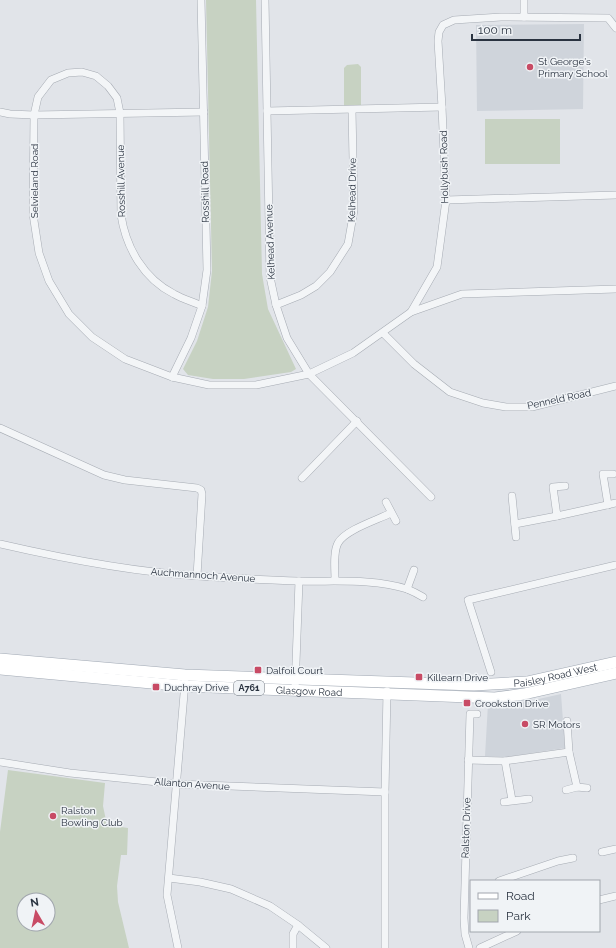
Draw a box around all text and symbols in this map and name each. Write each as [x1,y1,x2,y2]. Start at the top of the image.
scale bar [472,16,580,42]
text: 100 m [478,23,512,37]
place label: St George's Primary School [538,56,608,79]
marker: St George's Primary School [525,62,535,72]
street label: Hollybush Road [438,130,450,204]
street label: Selvieland Road [29,144,40,218]
street label: Rosshill Avenue [115,145,127,217]
street label: Kelhead Drive [346,158,358,222]
street label: Rosshill Road [199,161,211,223]
street label: Kelhead Avenue [263,204,277,280]
street label: Penneld Road [526,387,592,411]
street label: Auchmannoch Avenue [150,566,256,584]
street label: Paisley Road West [513,661,599,688]
marker: Dalfoil Court [253,665,263,675]
place label: Dalfoil Court [266,665,324,676]
marker: Killearn Drive [414,672,424,682]
place label: Killearn Drive [427,672,488,683]
road number: A761 [234,681,264,695]
marker: Duchray Drive [151,682,161,692]
place label: Duchray Drive [164,682,229,693]
street label: Glasgow Road [276,684,343,698]
marker: Crookston Drive [462,698,472,708]
place label: Crookston Drive [475,698,549,709]
marker: SR Motors [520,719,530,729]
place label: SR Motors [533,719,580,730]
street label: Allanton Avenue [154,776,230,792]
street label: Ralston Drive [459,797,473,859]
place label: Ralston Bowling Club [61,805,123,828]
marker: Ralston Bowling Club [48,811,58,821]
legend [470,880,600,932]
text: Road [506,889,535,903]
north arrow [16,892,56,932]
text: N [29,896,40,910]
text: Park [506,909,531,923]

